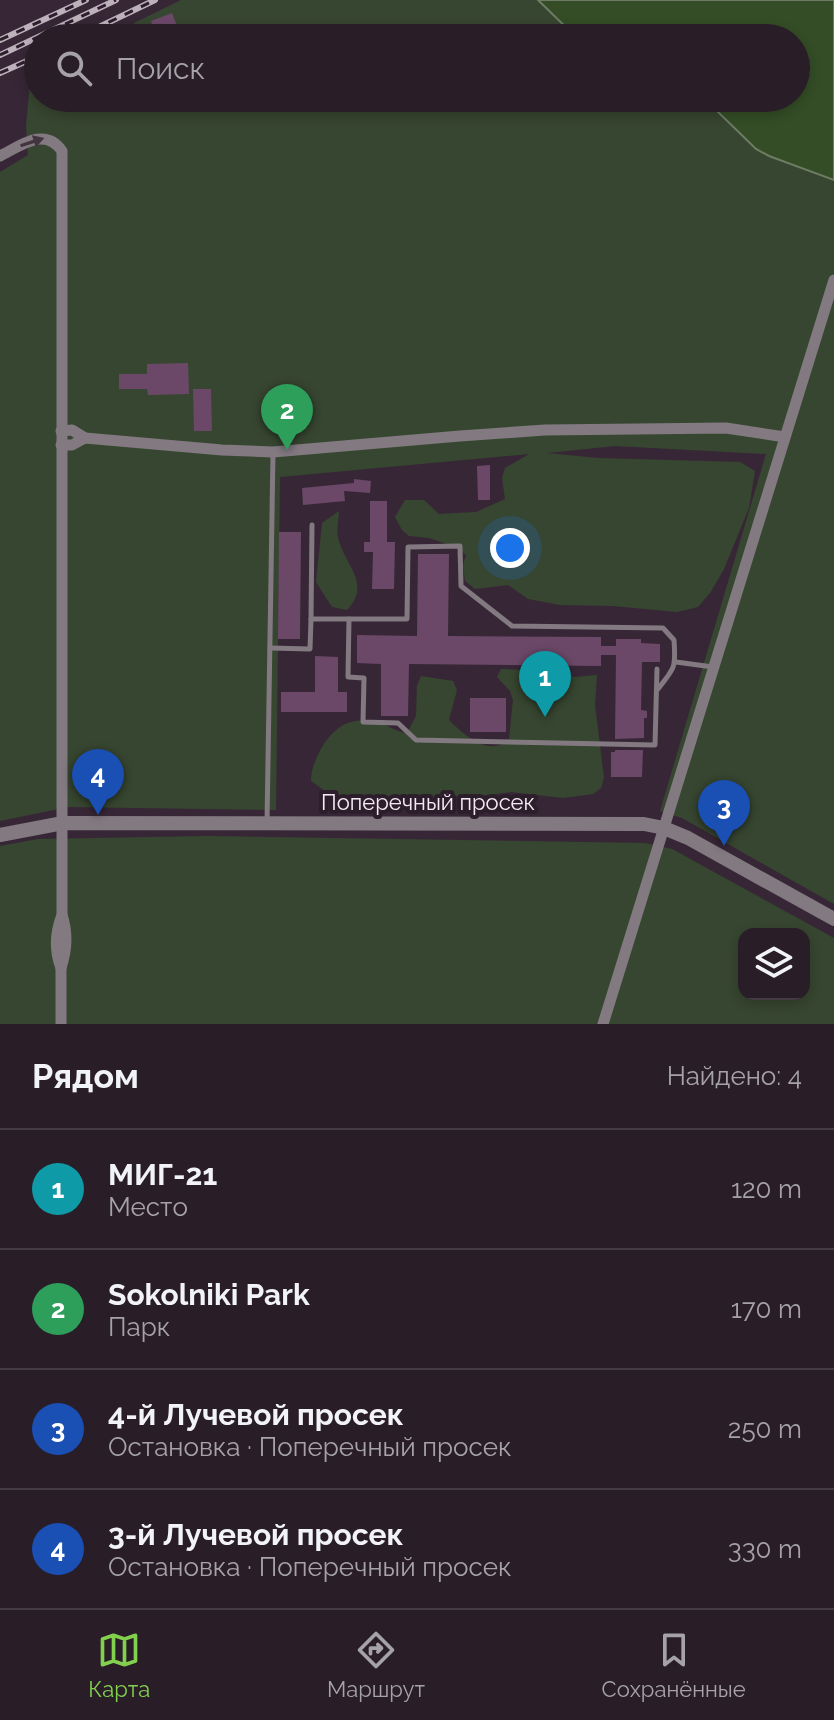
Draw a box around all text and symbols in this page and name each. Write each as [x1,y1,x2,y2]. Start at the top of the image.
search box [24,24,810,112]
icon: search [52,46,96,90]
text: Поиск [116,51,205,86]
one-way arrow [20,136,44,148]
pin: 2 [261,384,313,450]
your location [490,528,530,568]
pin: 1 [519,651,571,717]
pin: 4 [72,749,124,815]
pin: 3 [698,780,750,846]
street label: Поперечный просек [321,789,535,815]
map controls [738,928,810,1000]
button: layers [738,928,810,1000]
text: Рядом [32,1056,139,1096]
text: Найдено: 4 [667,1061,802,1091]
text: МИГ-21 [108,1157,217,1192]
text: 1 [52,1174,64,1204]
text: 120 m [731,1174,802,1204]
text: Место [108,1192,188,1222]
text: Sokolniki Park [108,1277,310,1312]
text: 2 [51,1294,65,1324]
text: 170 m [731,1294,802,1324]
text: Парк [108,1312,170,1342]
text: 4-й Лучевой просек [108,1397,404,1432]
text: 3 [51,1414,65,1444]
text: 250 m [728,1414,802,1444]
text: Остановка · Поперечный просек [108,1432,512,1462]
text: 3-й Лучевой просек [108,1517,404,1552]
text: 4 [51,1534,65,1564]
text: 330 m [728,1534,802,1564]
text: Остановка · Поперечный просек [108,1552,512,1582]
tab: Карта [88,1628,150,1702]
tab: Маршрут [327,1628,425,1702]
tab: Сохранённые [602,1628,746,1702]

